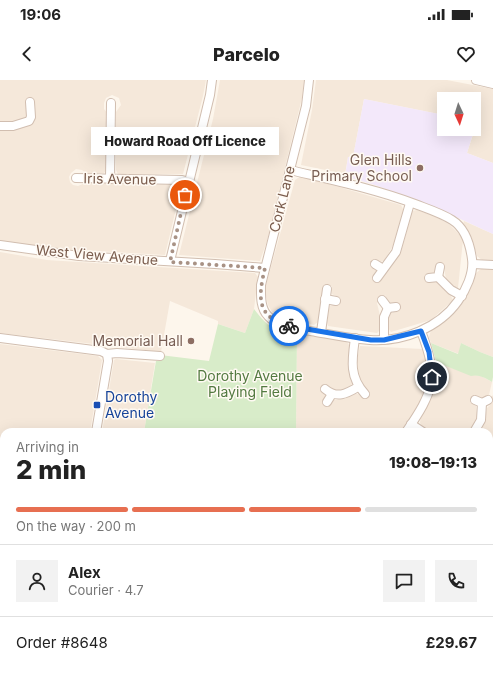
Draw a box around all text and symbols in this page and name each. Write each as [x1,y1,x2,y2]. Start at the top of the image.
text: 19:06 [20,5,61,24]
icon: back [16,43,38,65]
icon: heart [455,43,477,65]
text: Parcelo [213,44,280,65]
north arrow [437,92,481,136]
map controls [437,92,481,136]
callout: Howard Road Off Licence [91,127,279,155]
text: Howard Road Off Licence [104,133,266,149]
place label: Glen Hills Primary School [311,151,412,184]
marker: Glen Hills Primary School [415,163,425,173]
street label: Cork Lane [265,164,298,234]
street label: Iris Avenue [83,169,157,188]
pin [168,178,202,212]
icon: bag [174,184,196,206]
street label: West View Avenue [35,241,159,268]
courier [269,306,309,346]
icon: bike [278,315,300,337]
place label: Memorial Hall [92,332,183,349]
marker: Memorial Hall [186,336,196,346]
pin [415,360,449,394]
icon: home [421,366,443,388]
park label: Dorothy Avenue Playing Field [197,367,303,400]
place label: Dorothy Avenue [105,388,158,421]
marker: Dorothy Avenue [92,400,102,410]
text: Arriving in [16,439,79,455]
text: 19:08–19:13 [389,453,477,472]
text: 2 min [16,454,86,485]
text: On the way · 200 m [16,518,136,534]
button: person [16,560,58,602]
button: chat [383,560,425,602]
button: phone [435,560,477,602]
text: Alex [68,563,101,582]
text: Courier · 4.7 [68,582,144,598]
text: Order #8648 [16,633,108,652]
text: £29.67 [426,633,477,652]

